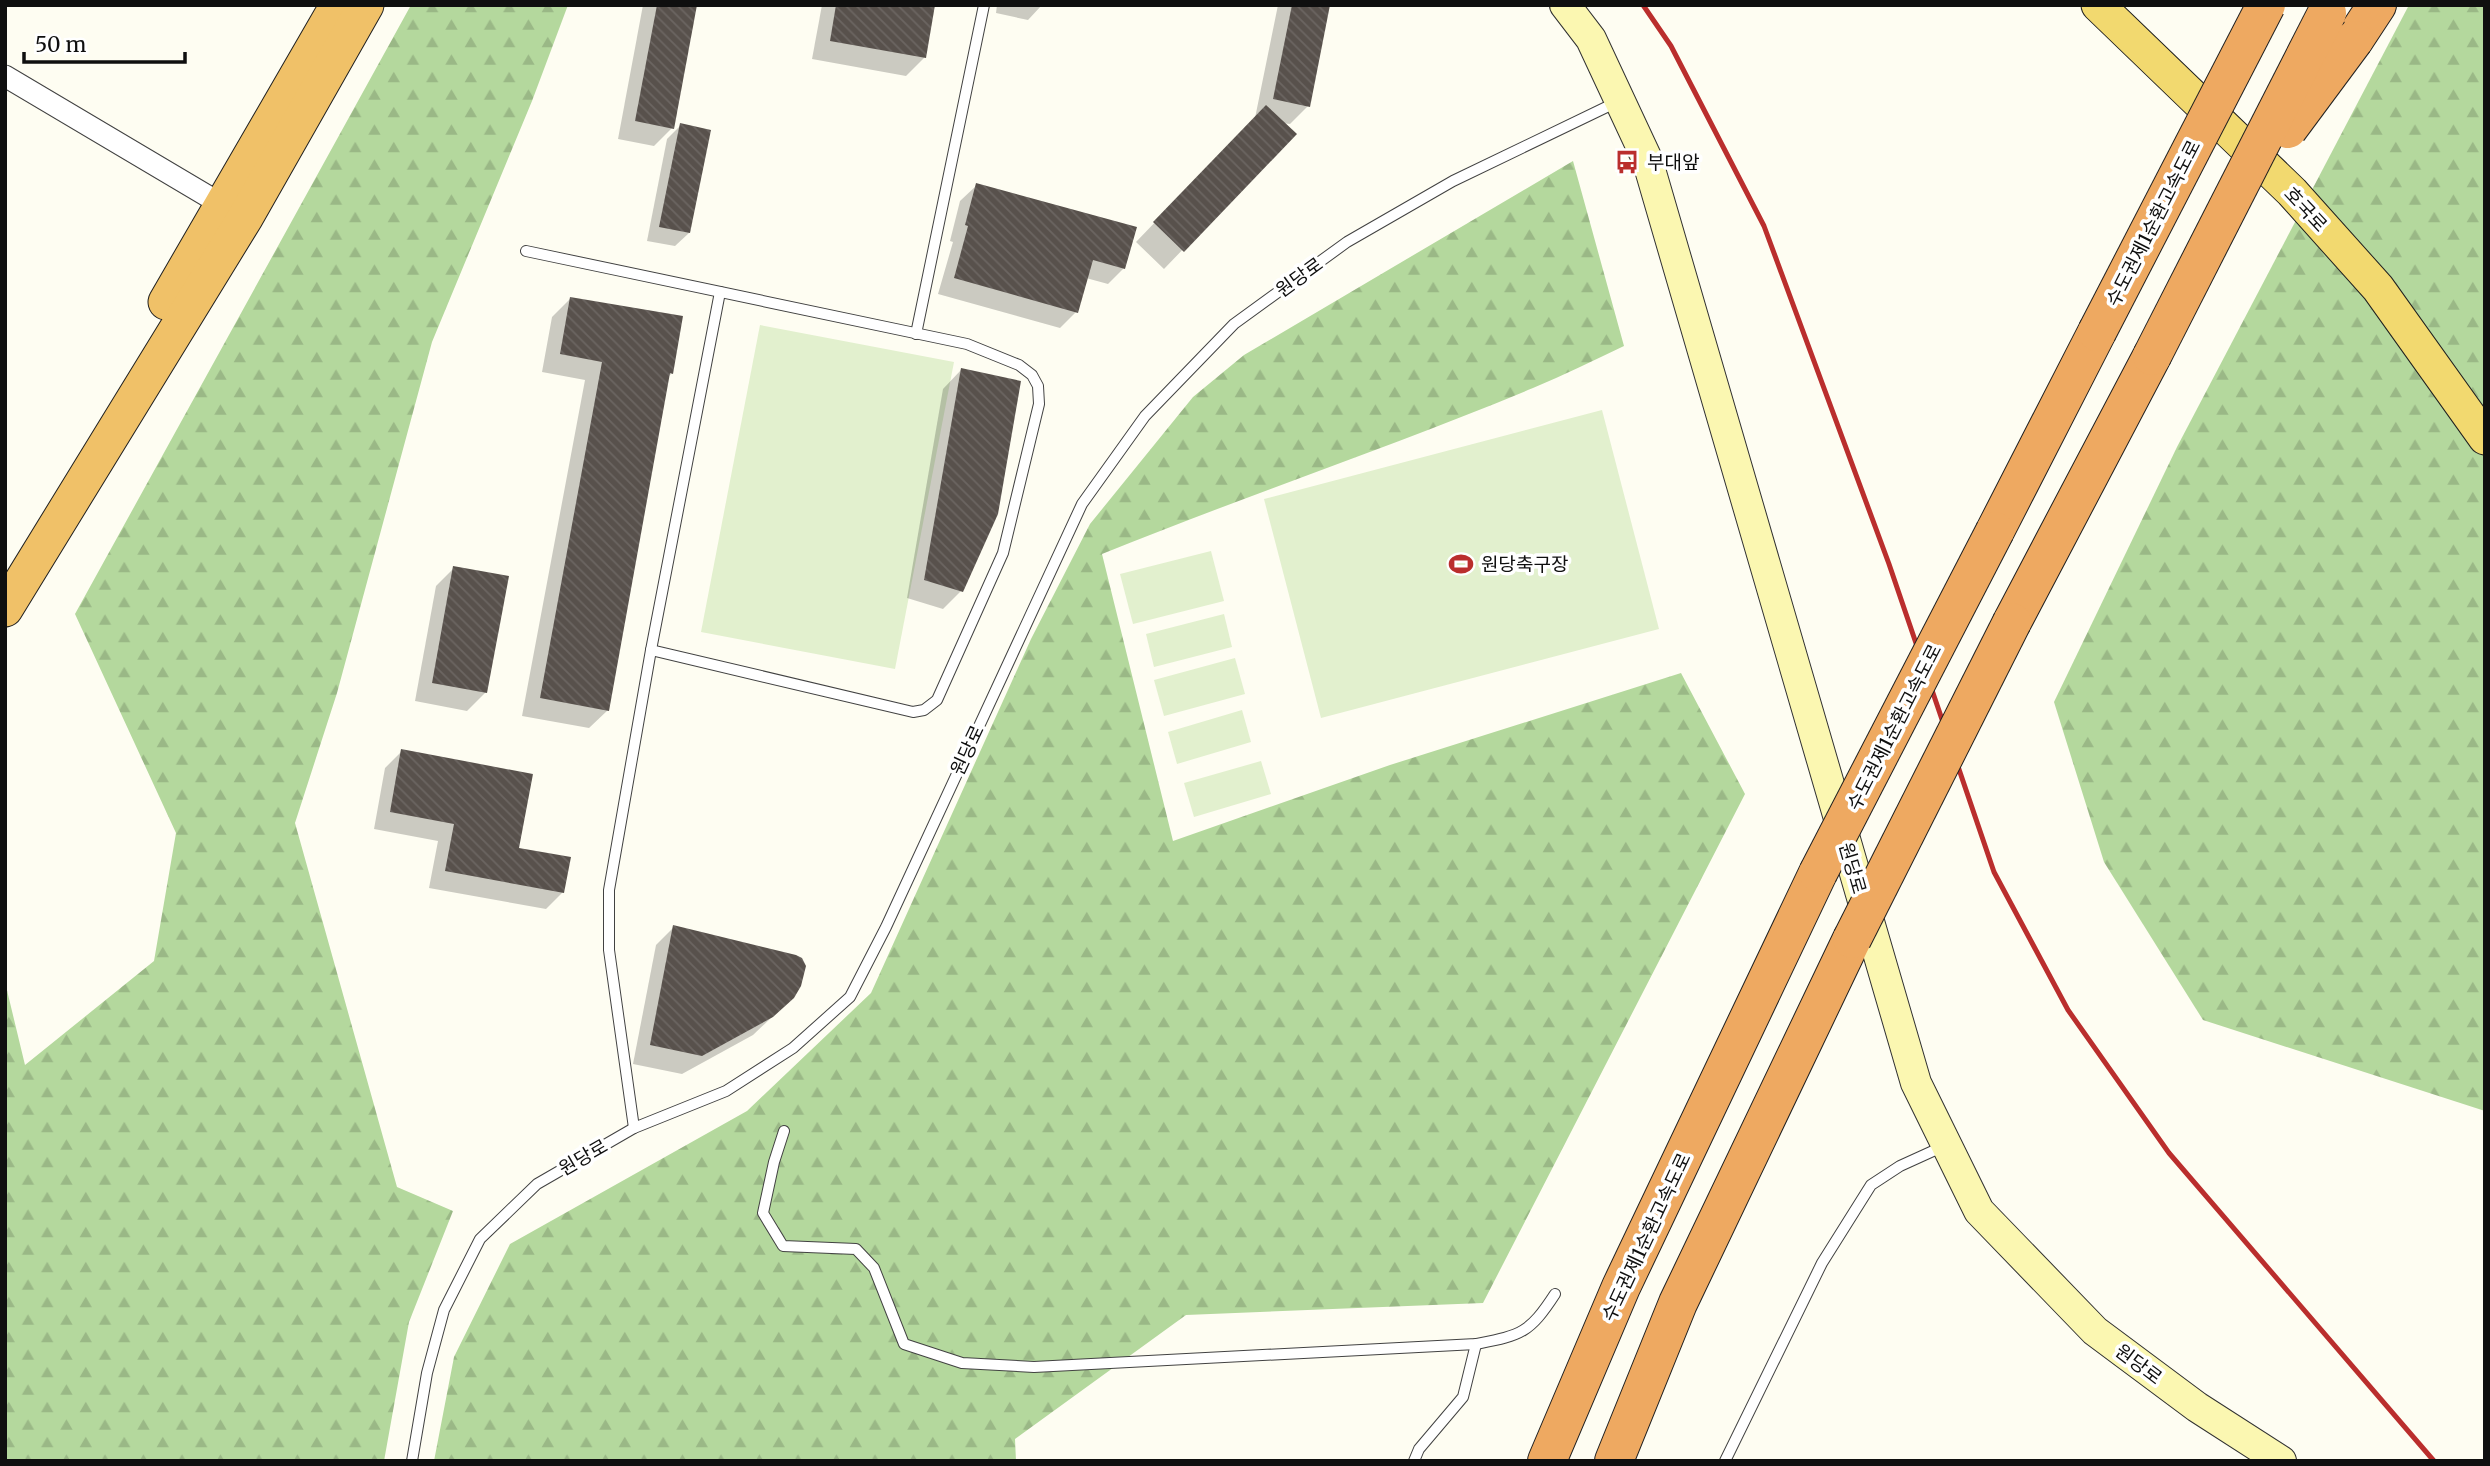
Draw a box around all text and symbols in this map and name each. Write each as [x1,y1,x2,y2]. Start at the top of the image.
scale bar [24,21,186,65]
text: 50 m [35,31,86,58]
street label: 수도권제1순환고속도로 [2101,136,2205,310]
bus stop icon: 부대앞 [1613,148,1641,176]
place label: 부대앞 [1647,150,1700,174]
street label: 호국로 [2279,182,2333,236]
street label: 원당로 [1271,252,1327,302]
sports icon: 원당축구장 [1447,550,1475,578]
place label: 원당축구장 [1481,552,1568,576]
street label: 수도권제1순환고속도로 [1842,640,1946,814]
street label: 원당로 [945,721,989,779]
street label: 원당로 [1834,839,1872,897]
street label: 원당로 [554,1133,612,1181]
street label: 수도권제1순환고속도로 [1596,1149,1696,1325]
street label: 원당로 [2111,1339,2167,1389]

